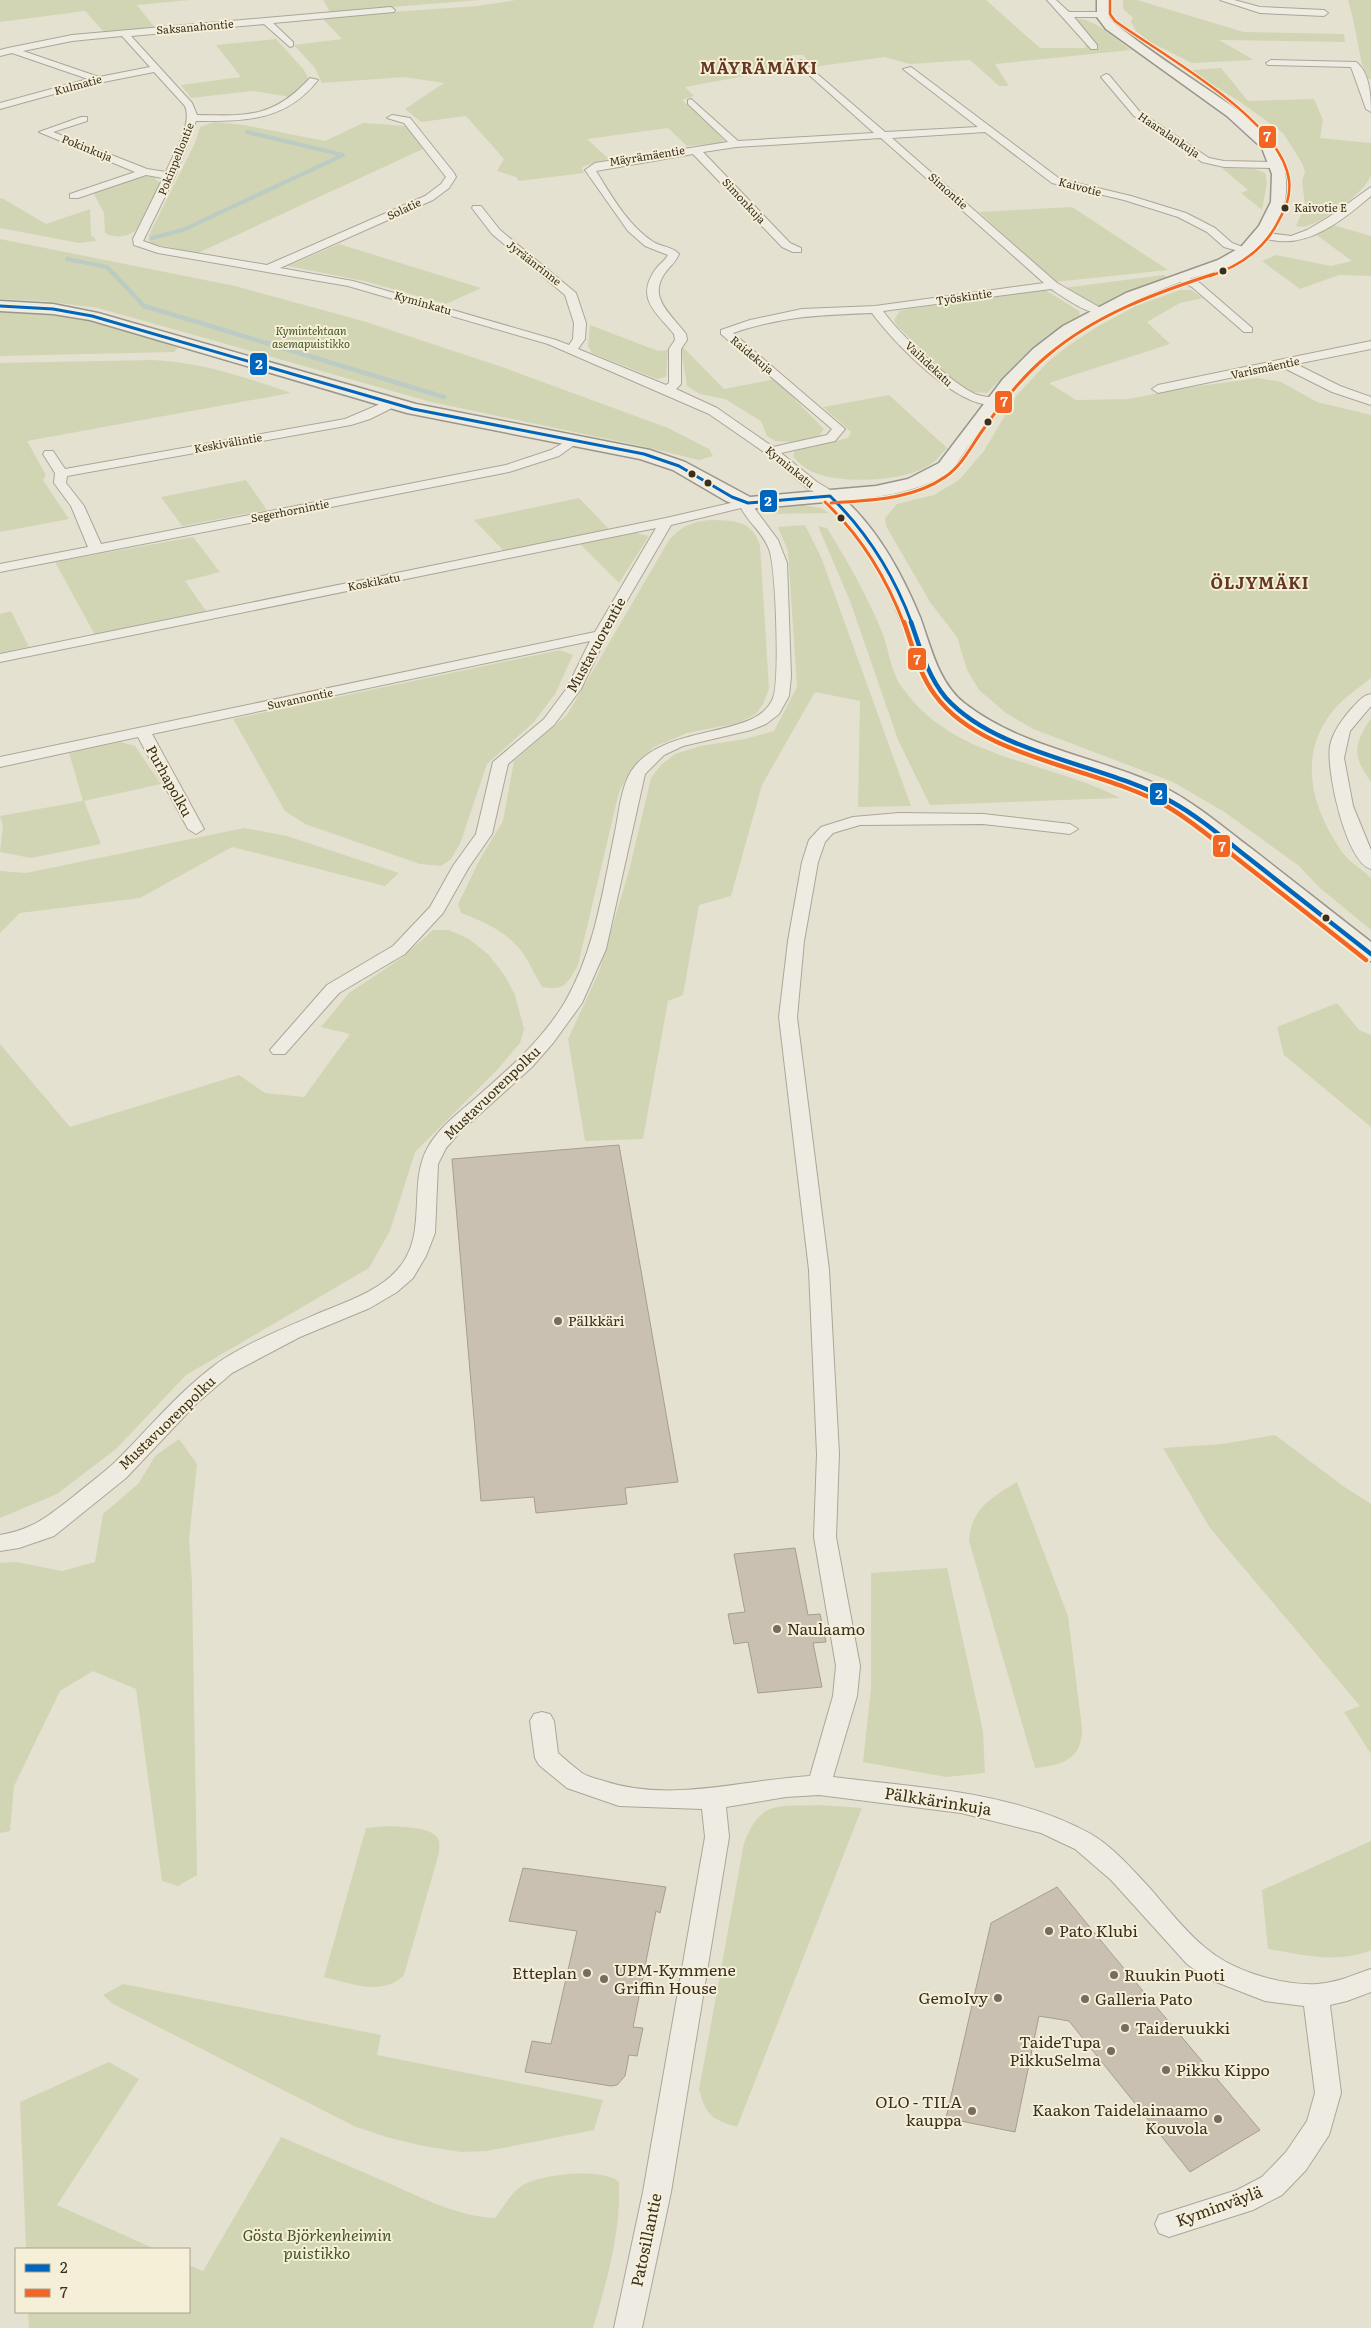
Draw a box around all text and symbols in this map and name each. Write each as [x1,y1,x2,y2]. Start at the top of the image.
street label: Saksanahontie [156,15,234,37]
district label: MÄYRÄMÄKI [700,55,818,79]
street label: Kulmatie [52,70,104,98]
street label: Haaralankuja [1135,108,1204,161]
street label: Pokinpellontie [153,120,197,197]
line badge: 7 [1258,125,1277,149]
text: 7 [1263,125,1271,145]
street label: Pokinkuja [60,130,115,164]
street label: Mäyrämäentie [608,141,686,169]
street label: Simontie [925,168,972,212]
street label: Kaivotie [1057,173,1104,199]
street label: Simonkuja [719,174,770,227]
street label: Solatie [384,193,424,223]
place label: Kaivotie E [1294,199,1347,215]
marker: Kaivotie E [1280,203,1290,213]
street label: Jyräänrinne [504,236,565,289]
unlabelled marker [1218,266,1228,276]
street label: Työskintie [935,284,993,308]
street label: Kyminkatu [393,286,454,318]
park label: Kymintehtaan asemapuistikko [272,322,350,351]
street label: Raidekuja [727,331,778,377]
street label: Vaihdekatu [902,337,957,390]
line badge: 2 [249,352,268,376]
street label: Varismäentie [1229,352,1301,382]
text: 2 [255,353,263,373]
line badge: 7 [994,390,1013,414]
text: 7 [1000,390,1008,410]
unlabelled marker [983,417,993,427]
street label: Keskivälintie [192,428,263,456]
street label: Kyminkatu [763,441,819,491]
unlabelled marker [687,469,697,479]
unlabelled marker [703,478,713,488]
line badge: 2 [759,489,778,513]
text: 2 [764,490,772,510]
street label: Segerhornintie [249,495,331,525]
unlabelled marker [836,513,846,523]
street label: Koskikatu [346,568,402,594]
district label: ÖLJYMÄKI [1211,570,1309,594]
street label: Mustavuorentie [561,593,630,696]
line badge: 7 [907,647,927,671]
text: 7 [913,648,921,668]
street label: Suvannontie [265,683,334,713]
street label: Purhapolku [142,741,198,820]
line badge: 2 [1149,782,1168,806]
text: 2 [1155,783,1163,803]
line badge: 7 [1212,834,1231,858]
text: 7 [1218,835,1226,855]
unlabelled marker [1321,913,1331,923]
street label: Mustavuorenpolku [439,1041,544,1144]
place label: Pälkkäri [568,1310,625,1330]
marker: Pälkkäri [552,1315,564,1327]
street label: Mustavuorenpolku [114,1371,219,1474]
place label: Naulaamo [787,1616,865,1640]
marker: Naulaamo [771,1623,783,1635]
street label: Pälkkärinkuja [883,1780,994,1820]
place label: Pato Klubi [1059,1918,1138,1942]
marker: Pato Klubi [1043,1925,1055,1937]
place label: UPM-Kymmene Griffin House [614,1957,736,1999]
place label: Etteplan [512,1960,577,1984]
place label: Ruukin Puoti [1124,1962,1225,1986]
marker: Etteplan [581,1967,593,1979]
marker: Ruukin Puoti [1108,1969,1120,1981]
marker: UPM-Kymmene Griffin House [598,1973,610,1985]
place label: GemoIvy [918,1985,989,2009]
place label: Galleria Pato [1095,1986,1193,2010]
marker: GemoIvy [992,1992,1004,2004]
marker: Galleria Pato [1079,1993,1091,2005]
place label: Taideruukki [1135,2015,1230,2039]
marker: Taideruukki [1119,2022,1131,2034]
place label: TaideTupa PikkuSelma [1010,2029,1101,2071]
marker: TaideTupa PikkuSelma [1105,2045,1117,2057]
place label: Pikku Kippo [1176,2057,1270,2081]
marker: Pikku Kippo [1160,2064,1172,2076]
place label: OLO - TILA kauppa [875,2089,962,2131]
place label: Kaakon Taidelainaamo Kouvola [1032,2097,1208,2139]
marker: OLO - TILA kauppa [966,2105,978,2117]
marker: Kaakon Taidelainaamo Kouvola [1212,2113,1224,2125]
street label: Kyminväylä [1172,2178,1266,2232]
street label: Patosillantie [623,2191,667,2289]
park label: Gösta Björkenheimin puistikko [242,2222,392,2264]
legend [15,2248,190,2313]
text: 2 [60,2255,68,2278]
text: 7 [60,2280,68,2303]

